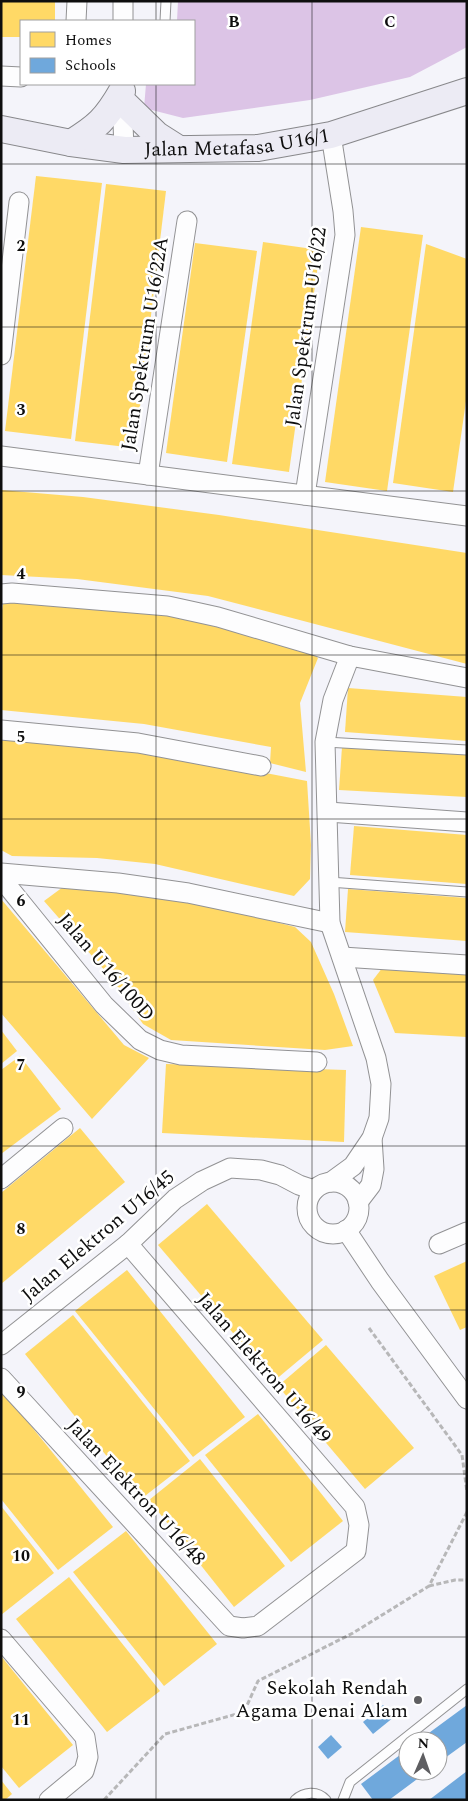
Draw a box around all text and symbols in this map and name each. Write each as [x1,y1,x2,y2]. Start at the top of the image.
text: B [228,10,240,34]
text: C [384,10,396,34]
legend [20,20,195,85]
text: Homes [65,29,112,52]
text: Schools [65,54,116,77]
street label: Jalan Metafasa U16/1 [144,121,332,165]
street label: Jalan Spektrum U16/22 [277,225,335,429]
text: 2 [17,234,26,258]
street label: Jalan Spektrum U16/22A [113,235,177,453]
text: 3 [17,398,26,422]
text: 4 [17,562,26,586]
text: 5 [17,725,25,749]
text: 6 [17,889,26,913]
street label: Jalan U16/100D [50,906,162,1028]
text: 7 [17,1053,26,1077]
street label: Jalan Elektron U16/45 [15,1163,181,1309]
text: 8 [17,1217,26,1241]
street label: Jalan Elektron U16/49 [190,1286,338,1450]
text: 9 [17,1380,26,1404]
street label: Jalan Elektron U16/48 [59,1411,213,1573]
text: 10 [12,1544,30,1568]
place label: Sekolah Rendah Agama Denai Alam [236,1673,408,1726]
marker: Sekolah Rendah Agama Denai Alam [412,1694,424,1706]
text: 11 [12,1708,30,1732]
north arrow [398,1731,448,1781]
text: N [417,1733,430,1754]

